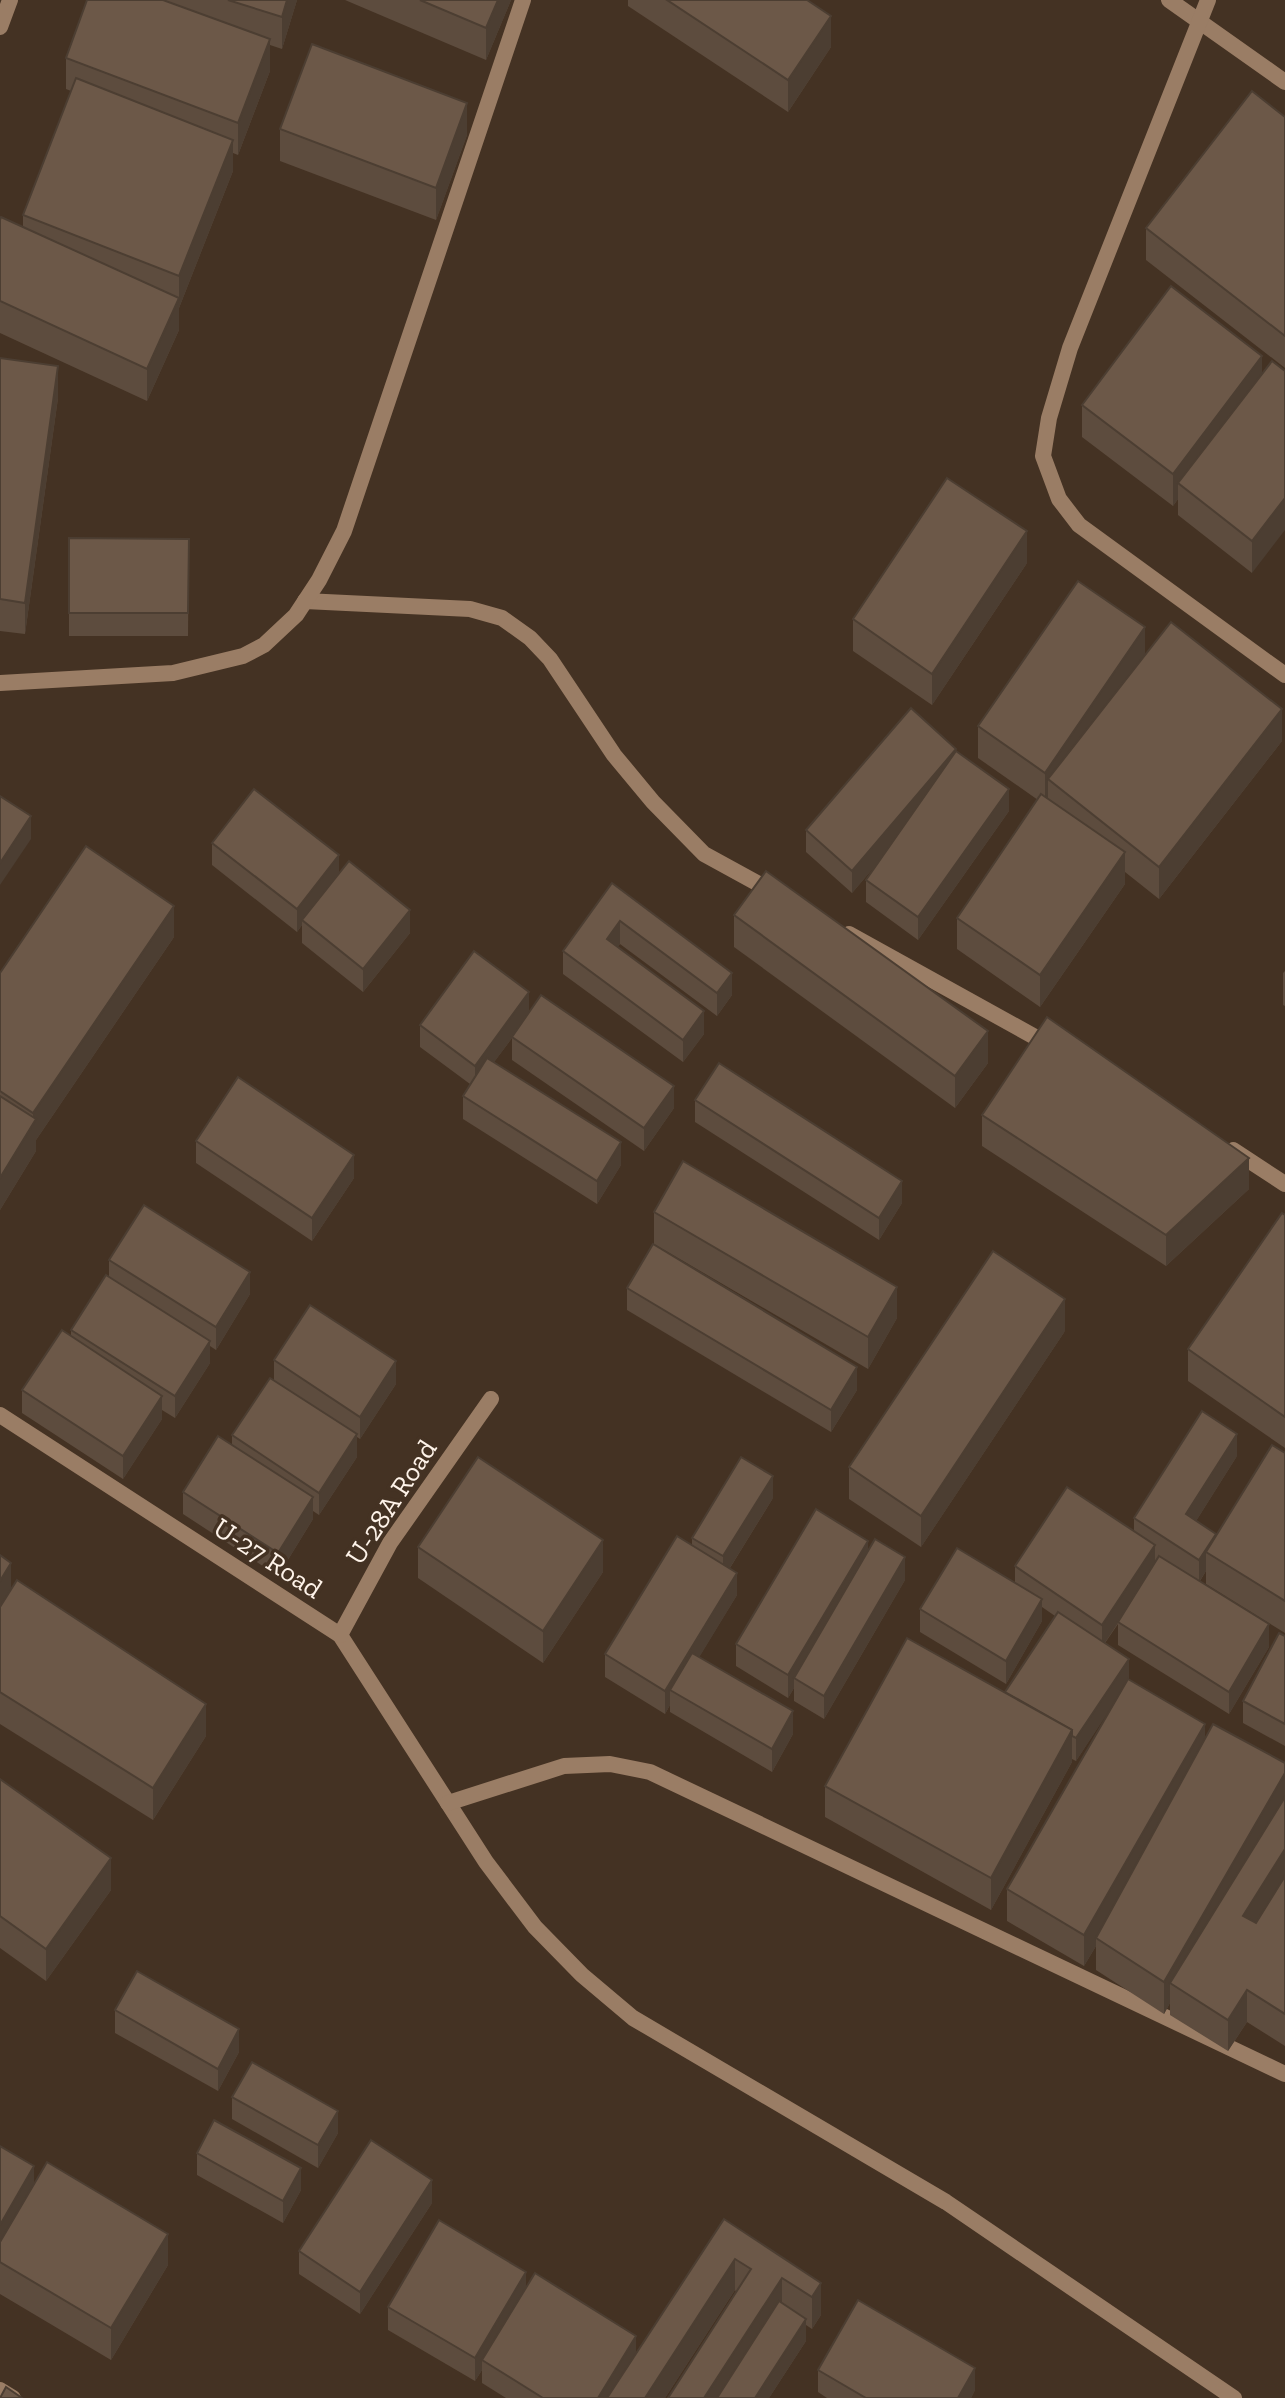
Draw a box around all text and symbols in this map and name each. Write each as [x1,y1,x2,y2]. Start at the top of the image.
street label: U-28A Road [338,1433,444,1571]
street label: U-27 Road [207,1511,329,1605]

